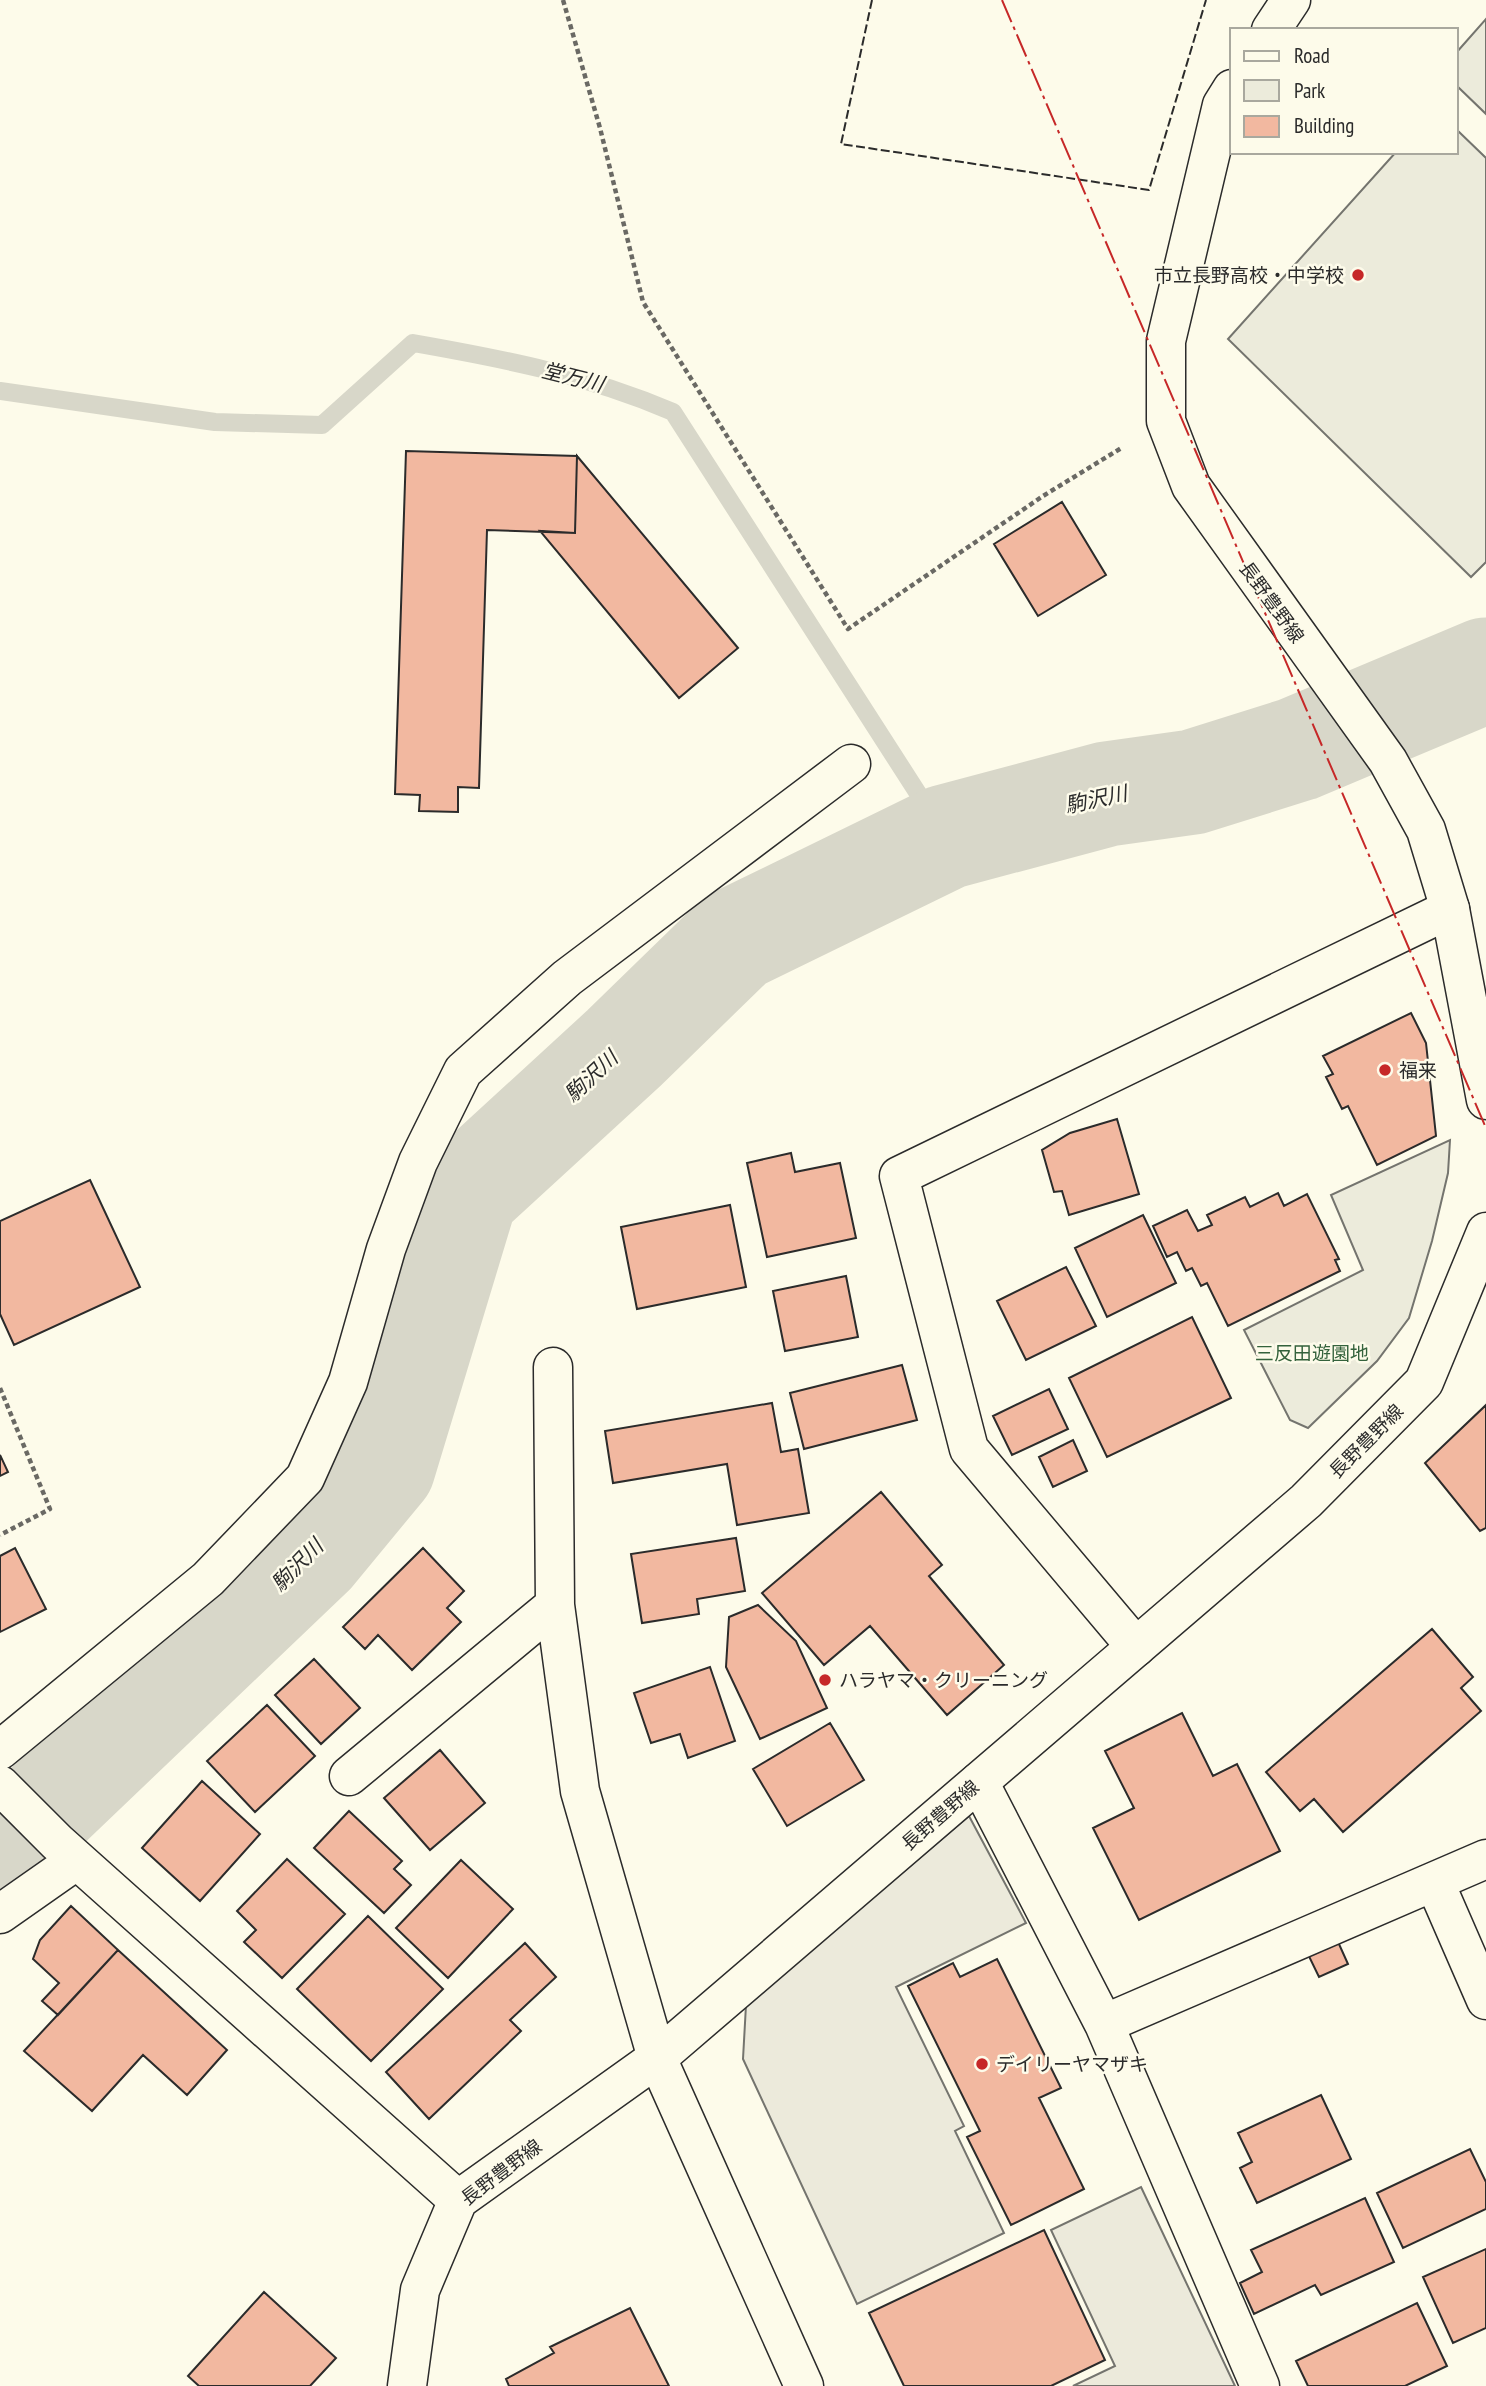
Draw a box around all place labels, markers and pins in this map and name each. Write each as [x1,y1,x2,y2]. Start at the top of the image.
place label: 市立長野高校・中学校 [1154,263,1344,287]
marker: 市立長野高校・中学校 [1350,267,1366,283]
place label: 福来 [1399,1058,1437,1082]
marker: 福来 [1377,1062,1393,1078]
place label: ハラヤマ・クリーニング [839,1668,1048,1692]
marker: ハラヤマ・クリーニング [817,1672,833,1688]
place label: デイリーヤマザキ [996,2052,1148,2076]
marker: デイリーヤマザキ [974,2056,990,2072]

